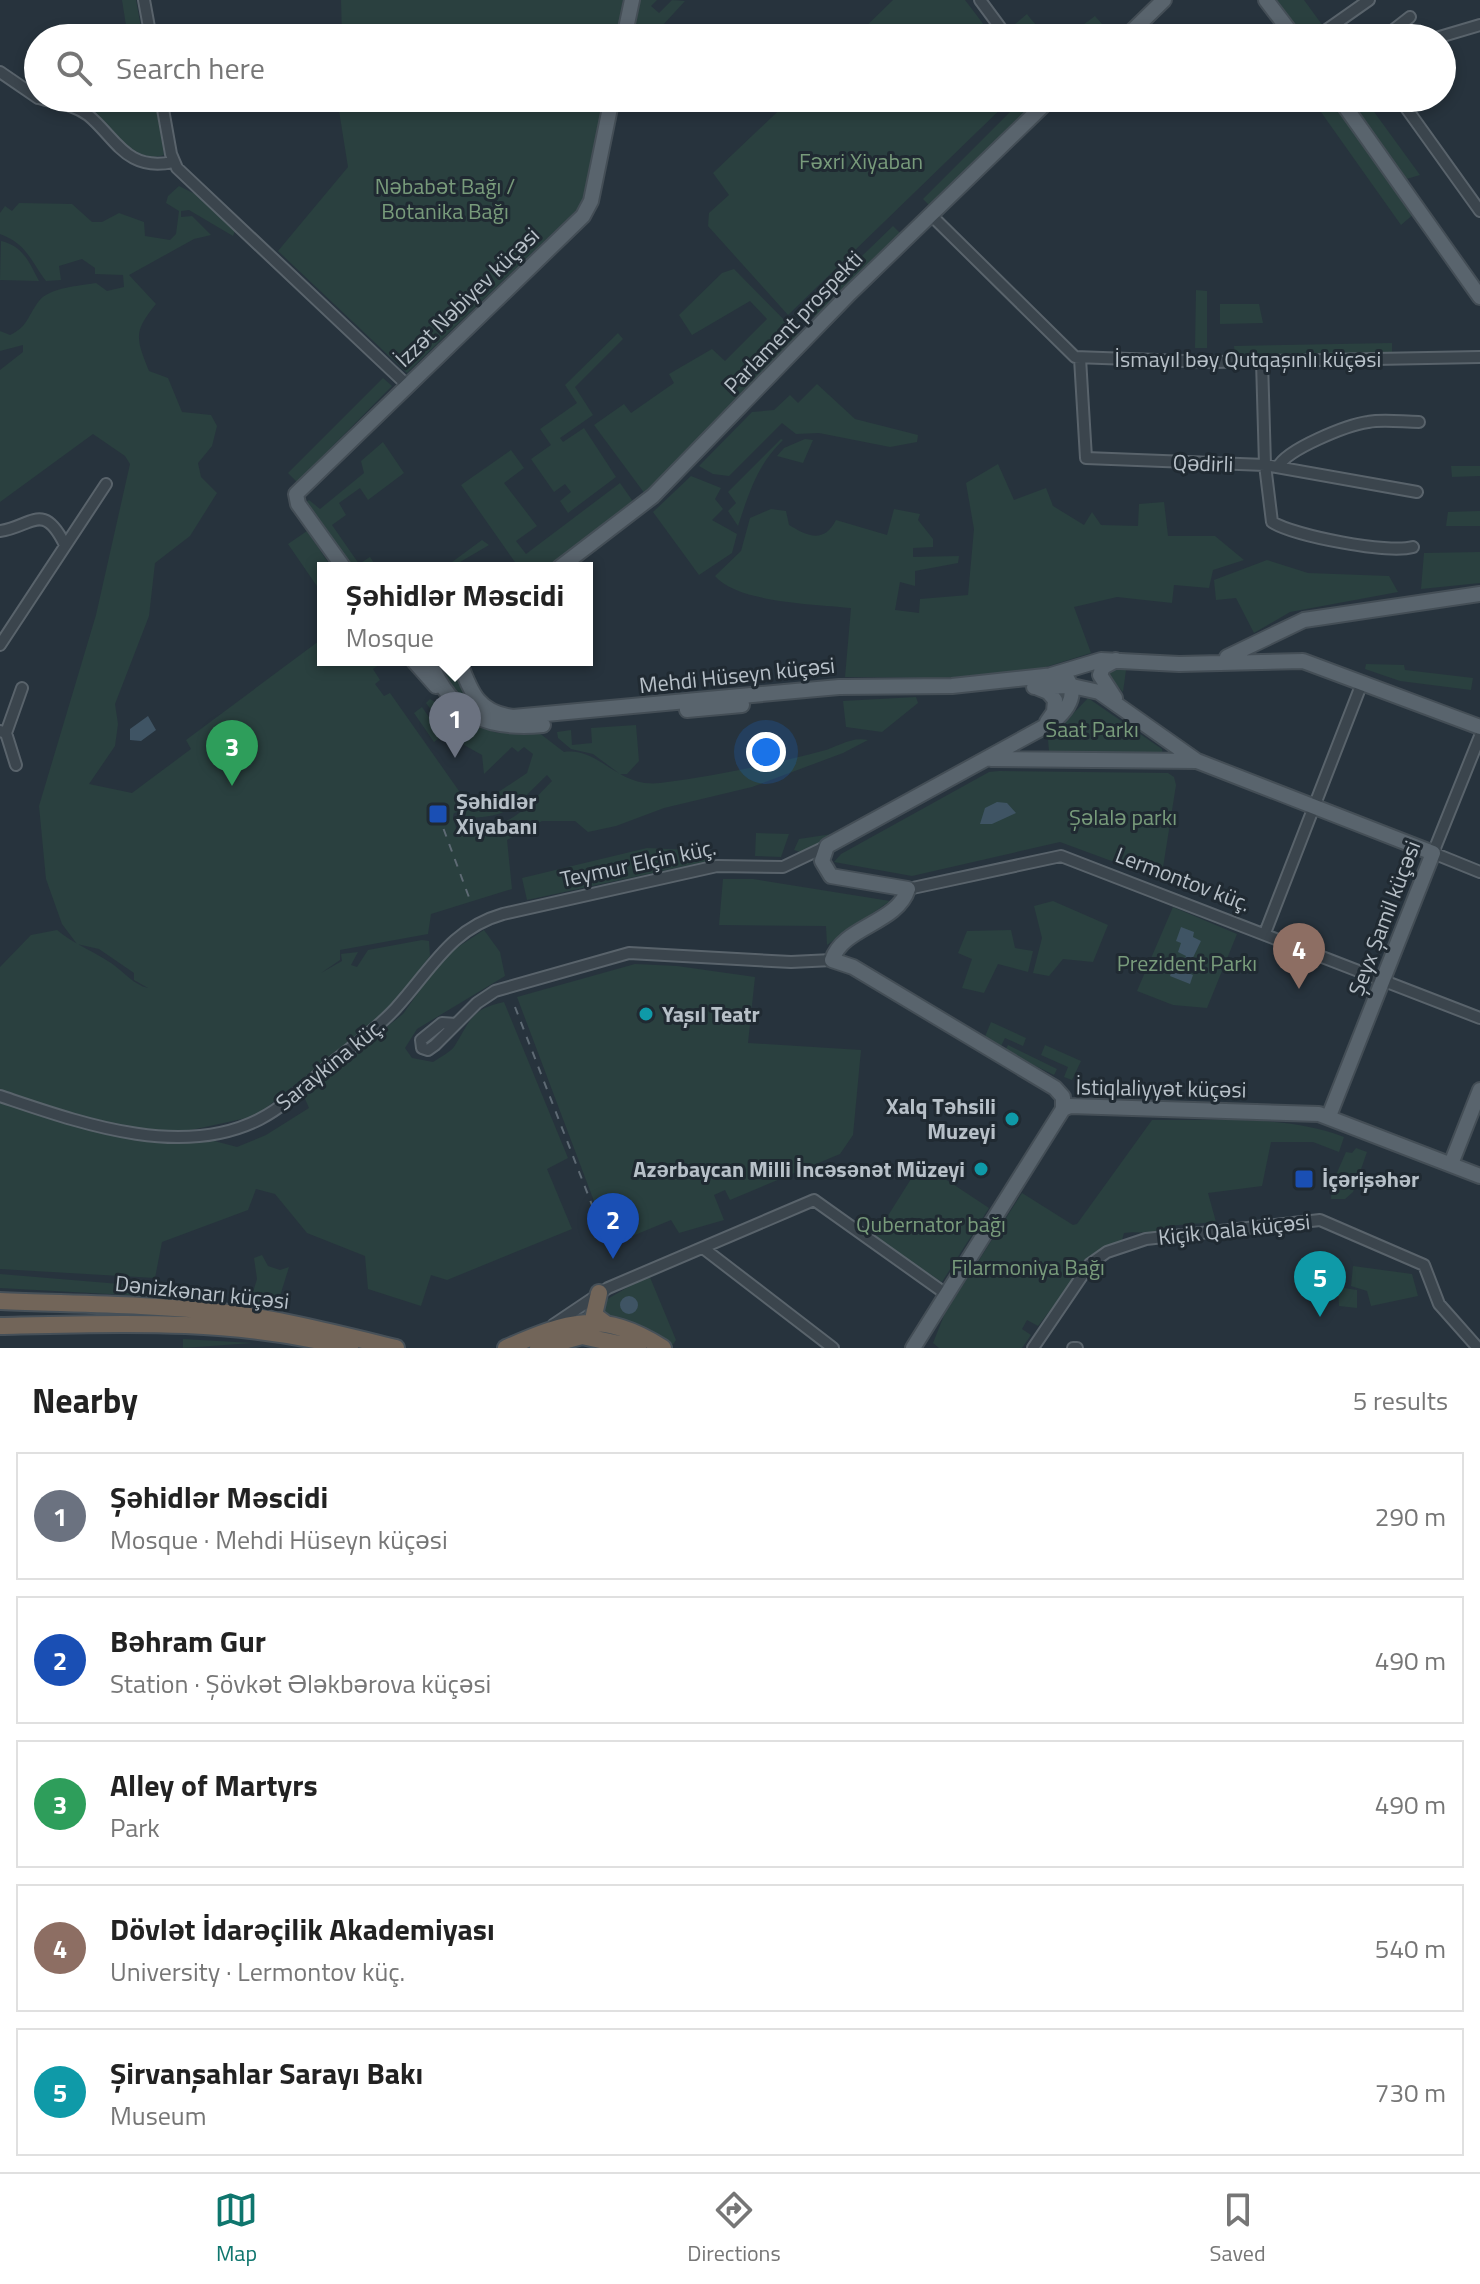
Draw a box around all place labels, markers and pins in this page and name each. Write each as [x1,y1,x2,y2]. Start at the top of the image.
pin: 1 [429,692,481,758]
pin: 3 [206,720,258,786]
place label: Şəhidlər Xiyabanı [456,784,537,843]
marker: Şəhidlər Xiyabanı [427,803,449,825]
pin: 4 [1273,923,1325,989]
place label: Yaşıl Teatr [662,997,760,1031]
marker: Yaşıl Teatr [637,1005,655,1023]
place label: Xalq Təhsili Muzeyi [886,1089,996,1148]
marker: Xalq Təhsili Muzeyi [1003,1110,1021,1128]
place label: Azərbaycan Milli İncəsənət Müzeyi [633,1152,965,1186]
marker: Azərbaycan Milli İncəsənət Müzeyi [972,1160,990,1178]
place label: İçərişəhər [1322,1162,1419,1196]
marker: İçərişəhər [1293,1168,1315,1190]
pin: 2 [587,1193,639,1259]
pin: 5 [1294,1251,1346,1317]

